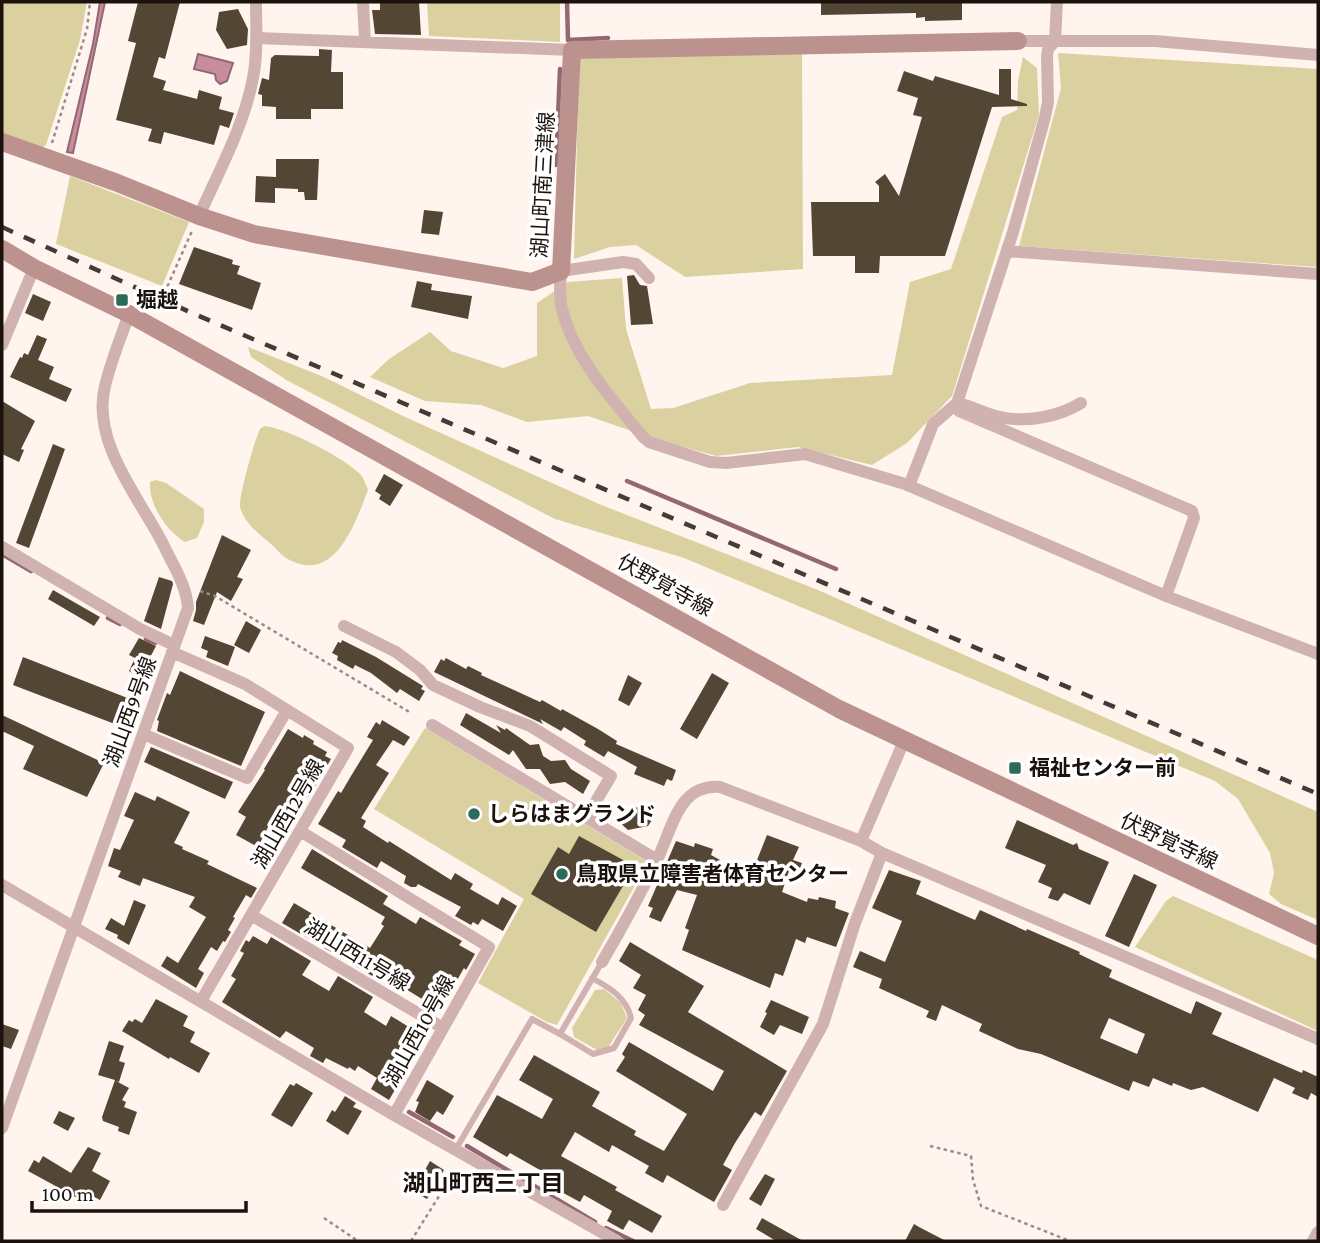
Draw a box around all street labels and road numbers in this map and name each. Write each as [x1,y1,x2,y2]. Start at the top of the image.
street label: 湖山町南三津線 [527,111,559,259]
street label: 伏野覚寺線 [613,549,717,621]
street label: 湖山西9号線 [99,654,161,770]
street label: 湖山西12号線 [247,755,329,873]
street label: 伏野覚寺線 [1116,808,1222,874]
street label: 湖山西11号線 [300,914,414,996]
street label: 湖山西10号線 [378,971,460,1091]

